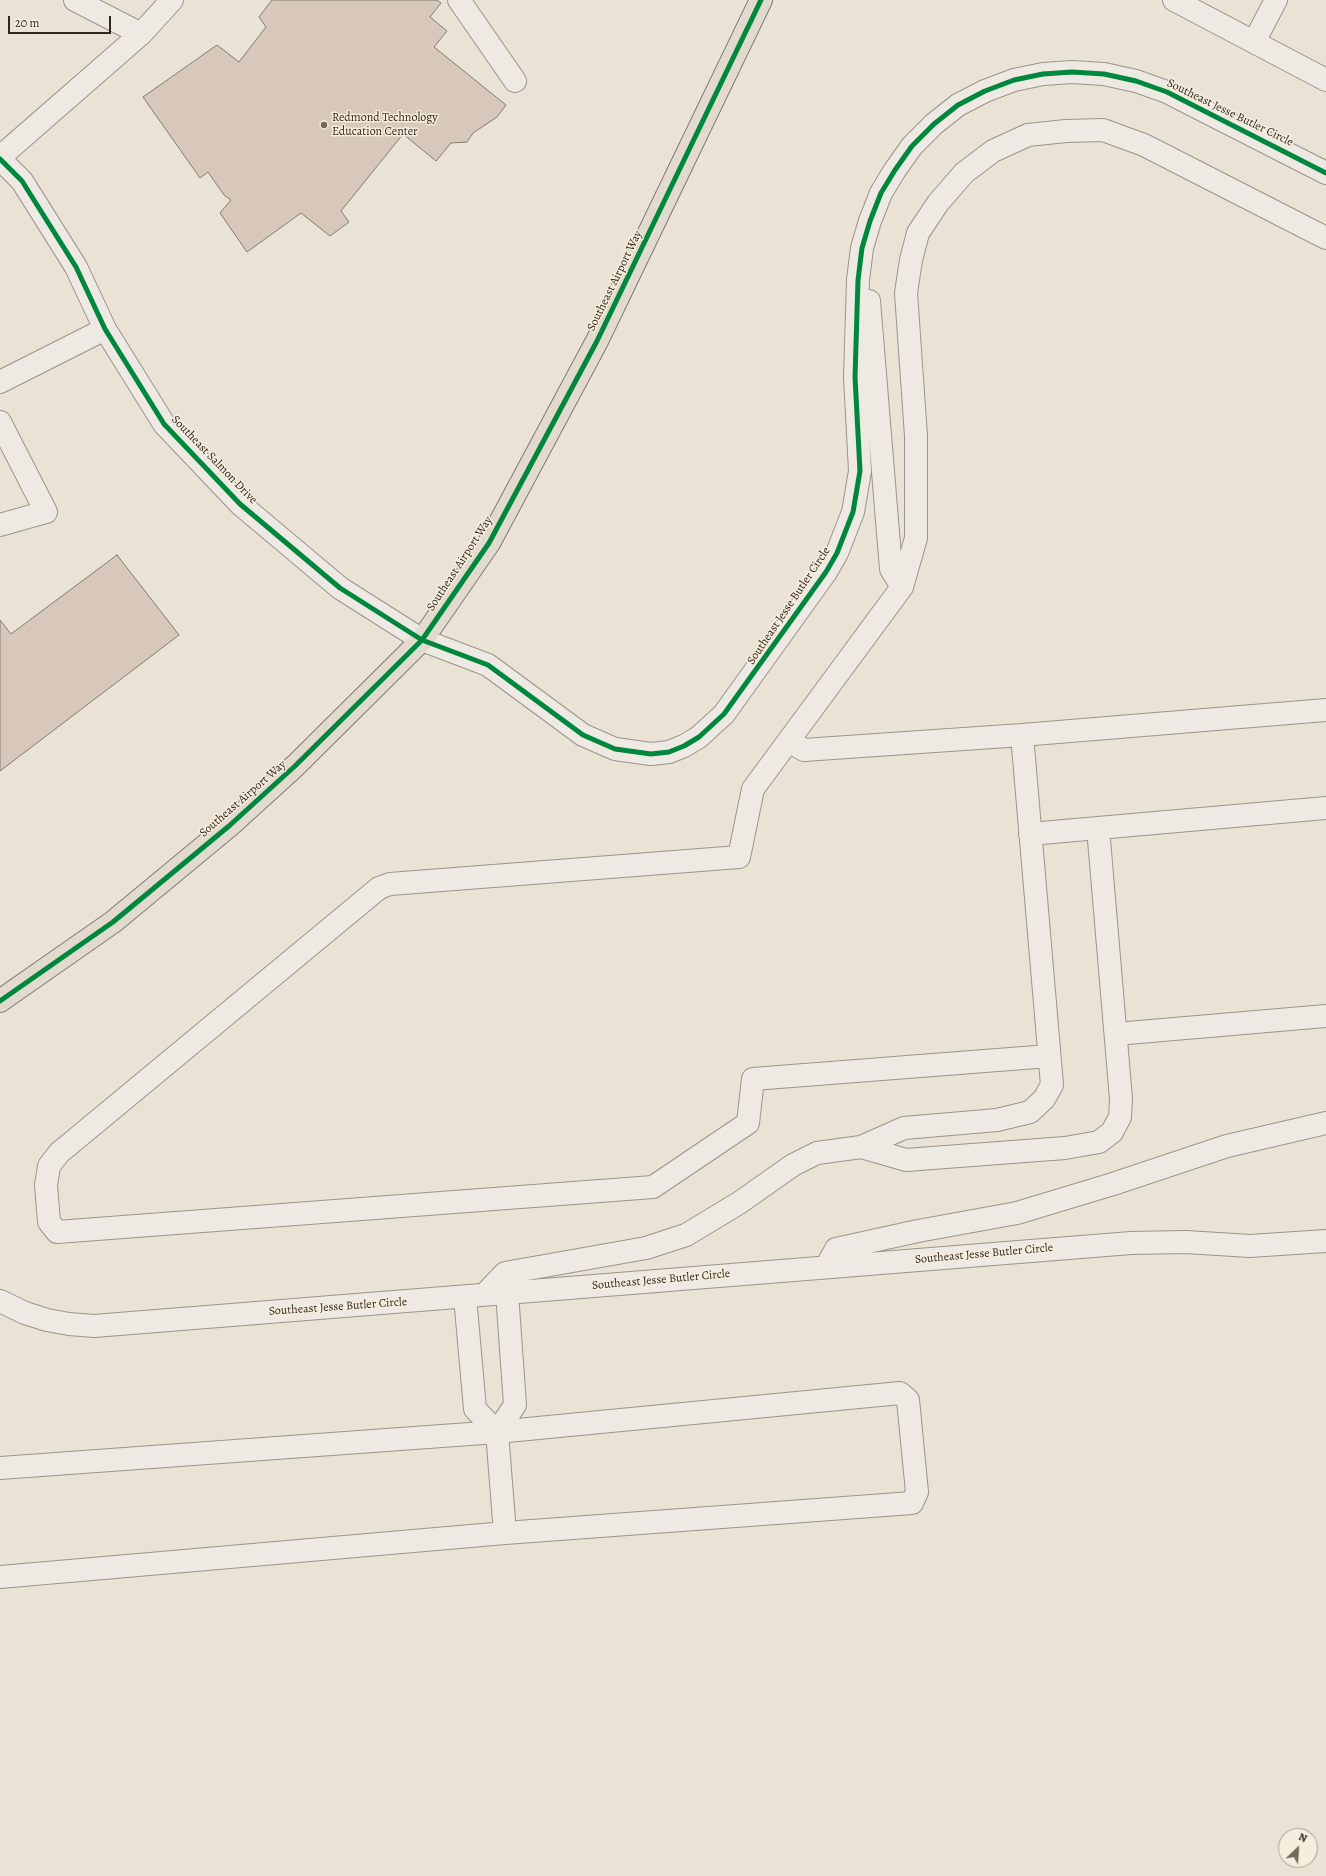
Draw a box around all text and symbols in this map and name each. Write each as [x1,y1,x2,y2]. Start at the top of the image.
scale bar [10,8,113,34]
text: 20 m [15,15,39,31]
street label: Southeast Jesse Butler Circle [1165,76,1295,150]
place label: Redmond Technology Education Center [332,111,438,139]
marker: Redmond Technology Education Center [319,120,329,130]
street label: Southeast Airport Way [584,228,646,334]
street label: Southeast Salmon Drive [168,413,260,507]
street label: Southeast Airport Way [424,514,496,614]
street label: Southeast Jesse Butler Circle [744,544,834,668]
street label: Southeast Airport Way [197,757,289,841]
street label: Southeast Jesse Butler Circle [914,1241,1054,1267]
street label: Southeast Jesse Butler Circle [591,1267,731,1293]
street label: Southeast Jesse Butler Circle [268,1295,408,1319]
north arrow [1278,1828,1318,1868]
text: N [1296,1829,1310,1846]

